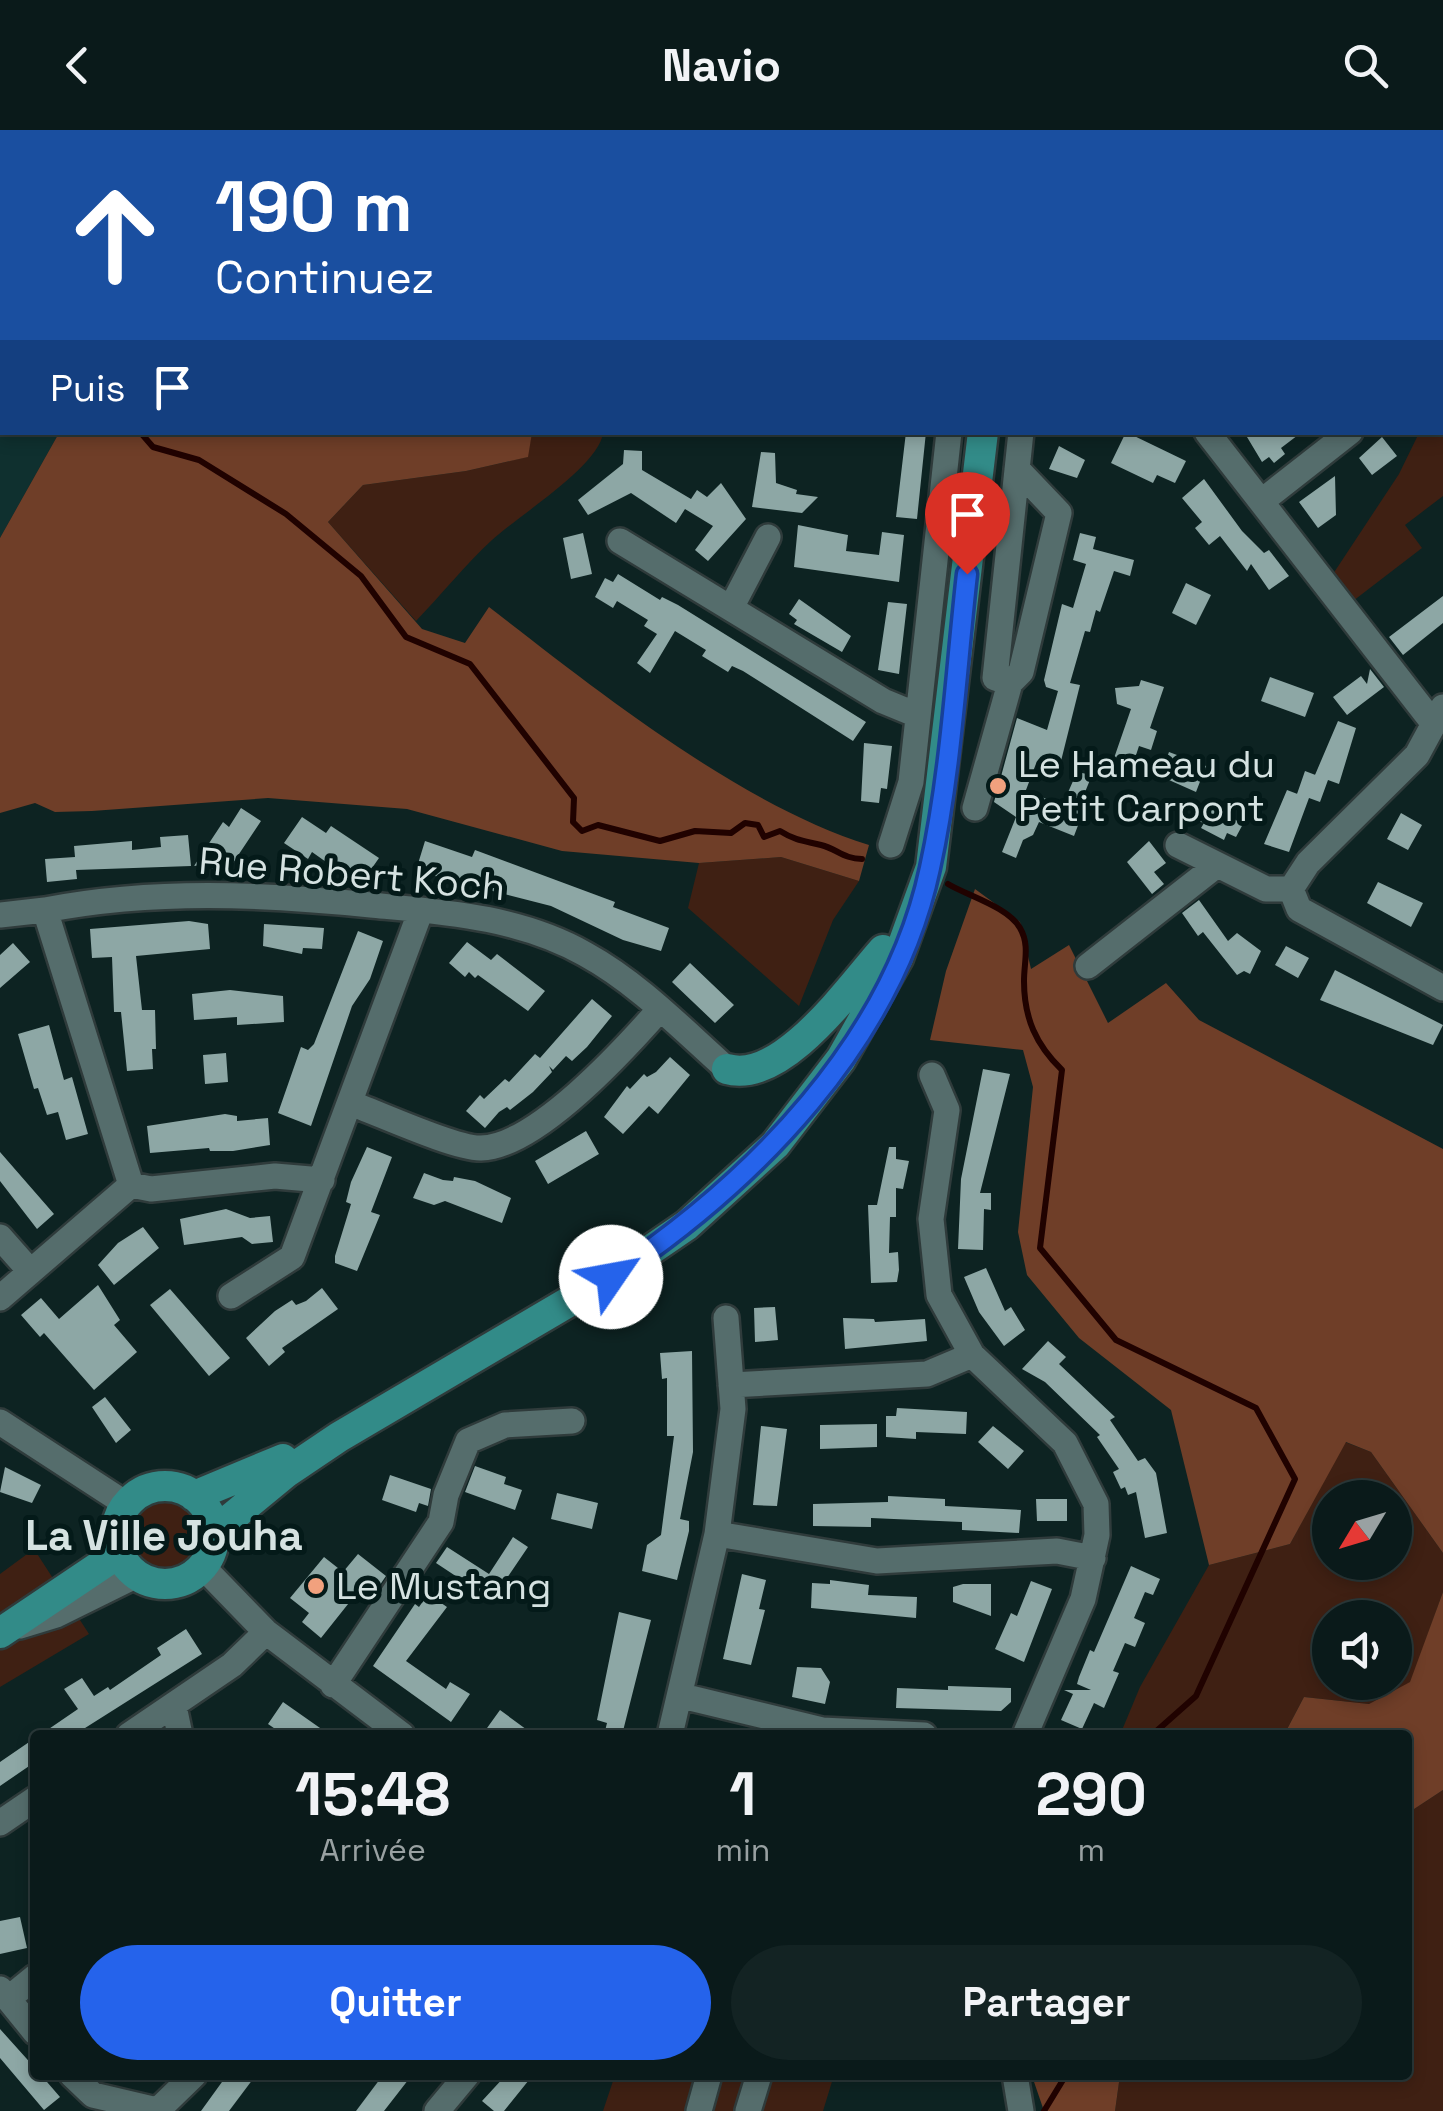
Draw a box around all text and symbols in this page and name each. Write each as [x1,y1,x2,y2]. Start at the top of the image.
text: Navio [662,37,781,94]
icon: back [50,38,105,93]
icon: search [1338,38,1393,93]
text: 190 m [215,162,413,251]
icon: ahead [50,170,180,300]
text: Continuez [215,249,434,306]
icon: arrive [145,360,200,415]
text: Puis [50,364,125,412]
pin [925,472,1010,575]
icon: arrive [940,487,995,542]
place label: Le Hameau du Petit Carpont [1018,740,1275,832]
marker: Le Hameau du Petit Carpont [987,775,1009,797]
street label: Rue Robert Koch [197,837,507,911]
position arrow [559,1225,663,1329]
north arrow [1312,1480,1412,1580]
map controls [1312,1480,1412,1700]
district label: La Ville Jouha [25,1509,303,1562]
place label: Le Mustang [336,1562,552,1610]
marker: Le Mustang [305,1575,327,1597]
button: sound [1312,1600,1412,1700]
text: 15:48 [295,1756,450,1833]
text: 1 [729,1756,756,1833]
text: 290 [1035,1756,1147,1833]
text: Arrivée [319,1830,426,1870]
text: min [715,1830,770,1870]
text: m [1077,1830,1105,1870]
button: Quitter [80,1945,711,2060]
button: Partager [731,1945,1362,2060]

